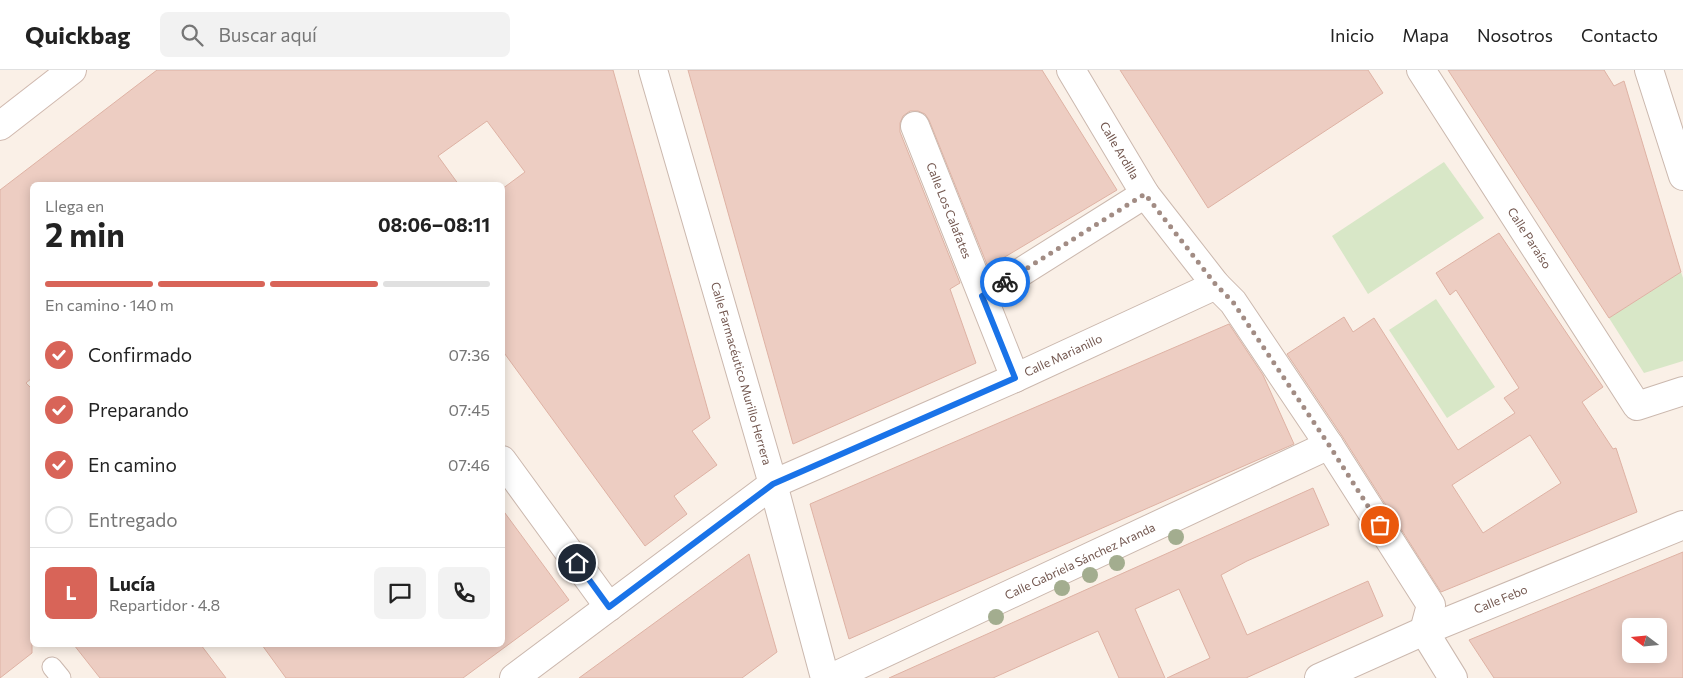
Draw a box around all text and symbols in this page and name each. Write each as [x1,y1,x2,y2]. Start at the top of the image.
search box [160,12,510,57]
text: Quickbag [25,20,130,49]
icon: search [178,21,206,49]
text: Buscar aquí [218,23,317,46]
text: Inicio [1330,24,1374,46]
text: Mapa [1402,24,1449,46]
text: Nosotros [1477,24,1553,46]
text: Contacto [1581,24,1658,46]
street label: Calle Ardilla [1097,119,1143,182]
street label: Calle Los Calafates [924,160,975,260]
text: Llega en [45,196,104,215]
street label: Calle Paraíso [1505,205,1555,271]
text: 08:06–08:11 [378,213,490,236]
text: 2 min [45,214,125,254]
courier [980,257,1030,307]
icon: bike [991,268,1019,296]
street label: Calle Farmacéutico Murillo Herrera [709,280,775,466]
text: En camino · 140 m [45,295,174,314]
street label: Calle Marianillo [1022,331,1104,379]
icon: check [45,341,73,369]
text: Confirmado [88,343,192,366]
text: 07:36 [449,345,490,364]
icon: check [45,396,73,424]
text: Preparando [88,398,189,421]
text: 07:45 [449,400,490,419]
icon: check [45,451,73,479]
text: En camino [88,453,177,476]
text: 07:46 [448,455,490,474]
pin [1359,504,1401,546]
text: Entregado [88,508,178,531]
icon: bag [1366,511,1394,539]
street label: Calle Gabriela Sánchez Aranda [1002,519,1157,602]
pin [556,542,598,584]
icon: home [563,549,591,577]
button: chat [374,567,426,619]
button: phone [438,567,490,619]
text: Lucía [109,572,155,595]
text: L [65,581,77,604]
street label: Calle Febo [1472,581,1529,616]
text: Repartidor · 4.8 [109,595,220,614]
north arrow [1622,618,1668,662]
map controls [1622,618,1667,663]

